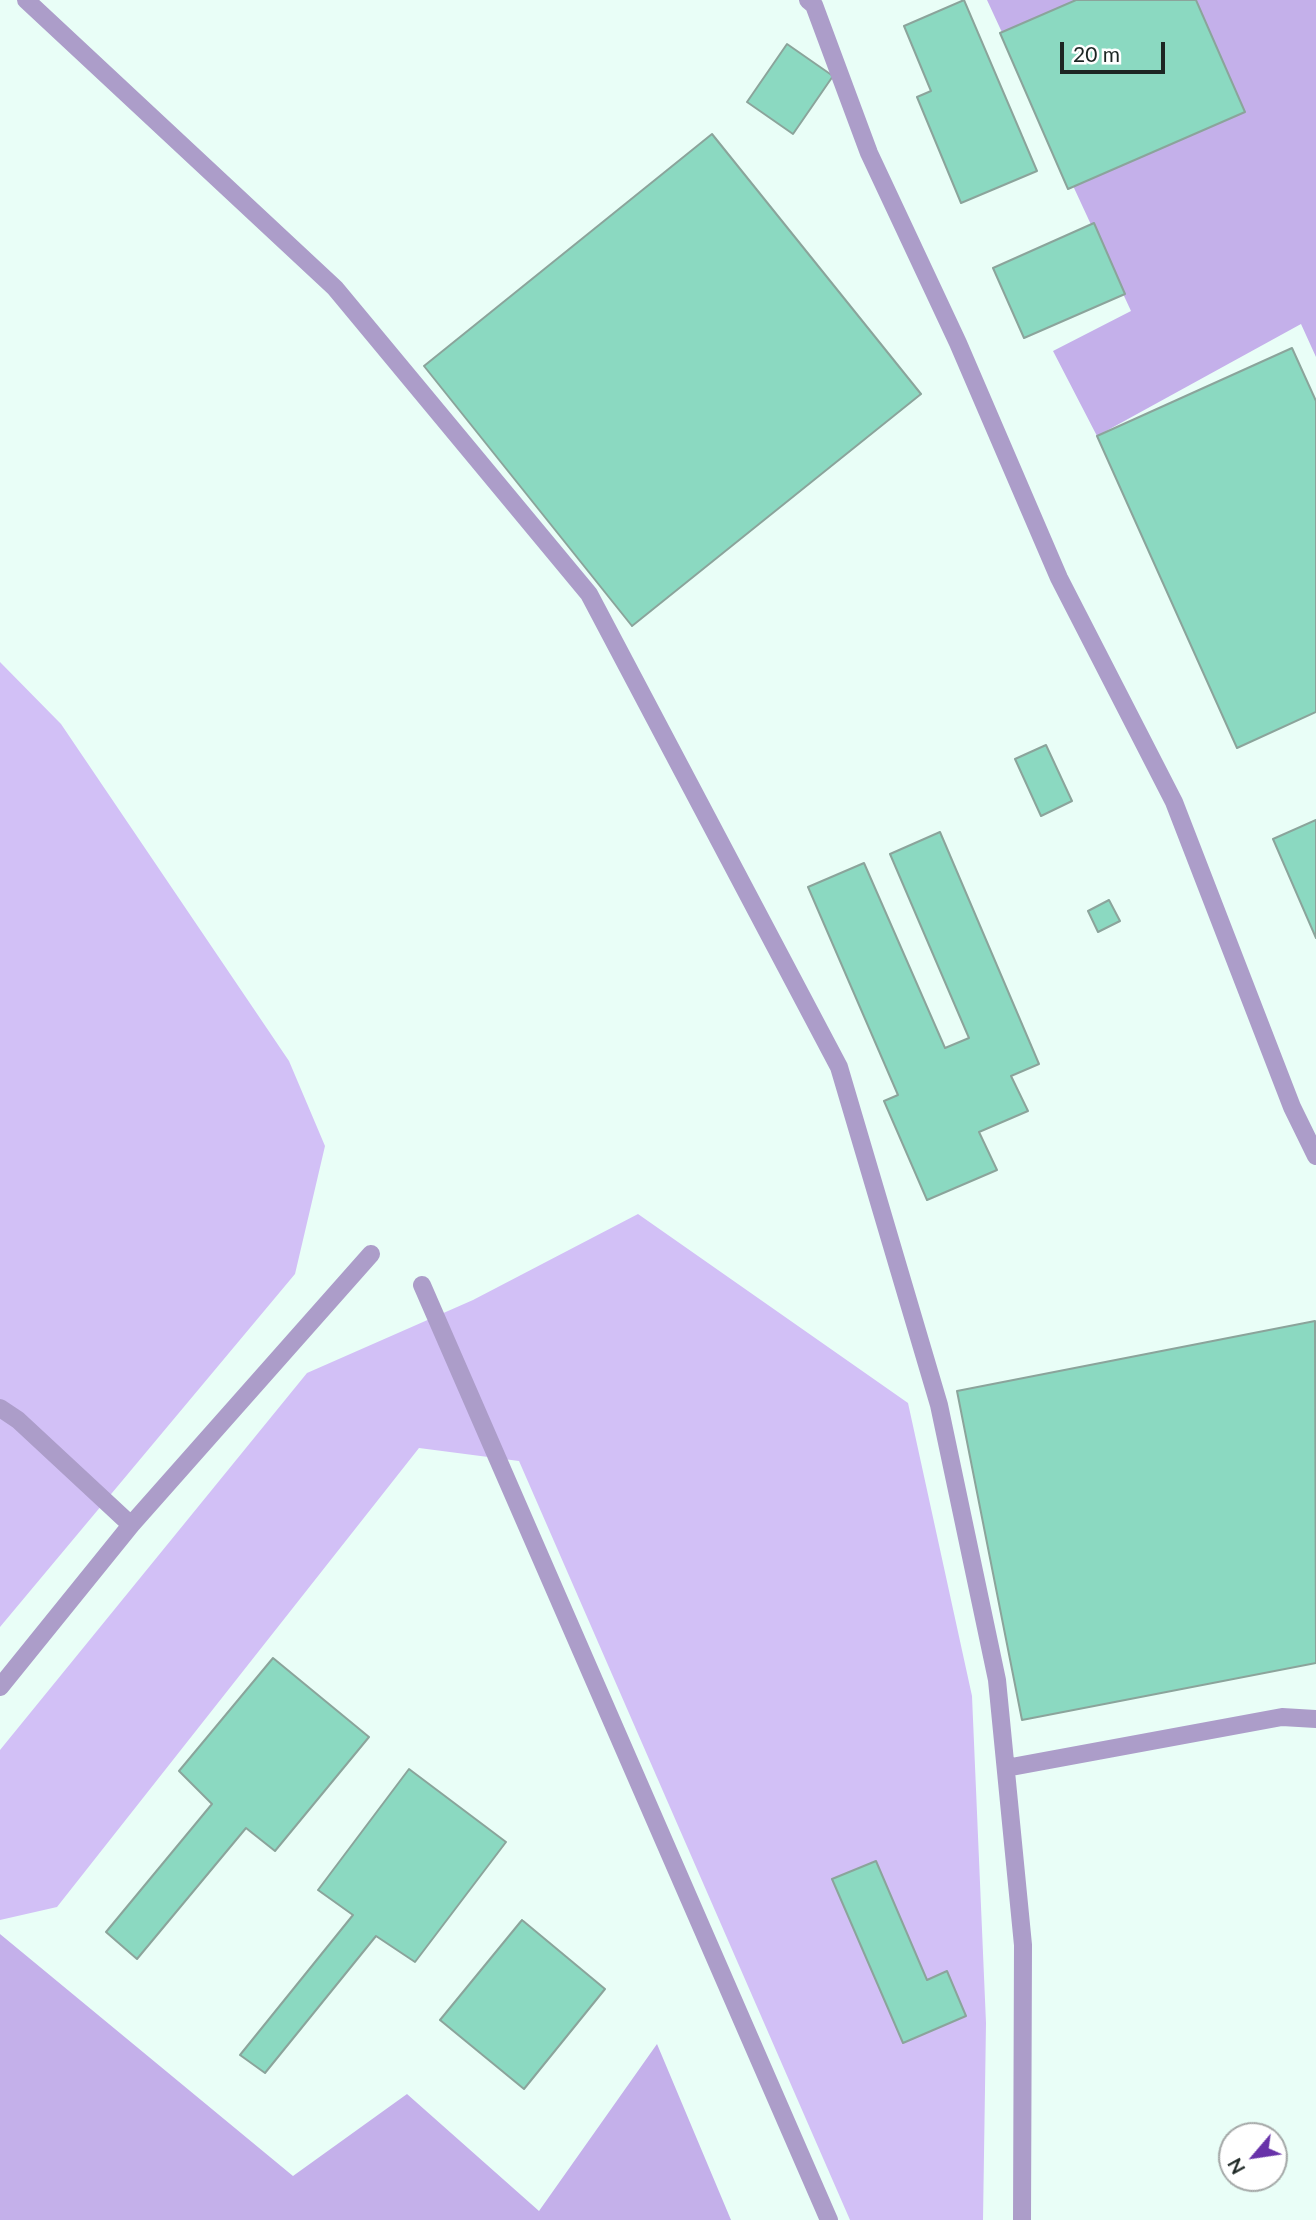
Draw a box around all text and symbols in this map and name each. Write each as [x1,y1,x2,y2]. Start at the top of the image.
scale bar [1064,28,1169,72]
text: 20 m [1073,41,1120,66]
north arrow [1218,2122,1288,2192]
text: N [1222,2154,1250,2178]

